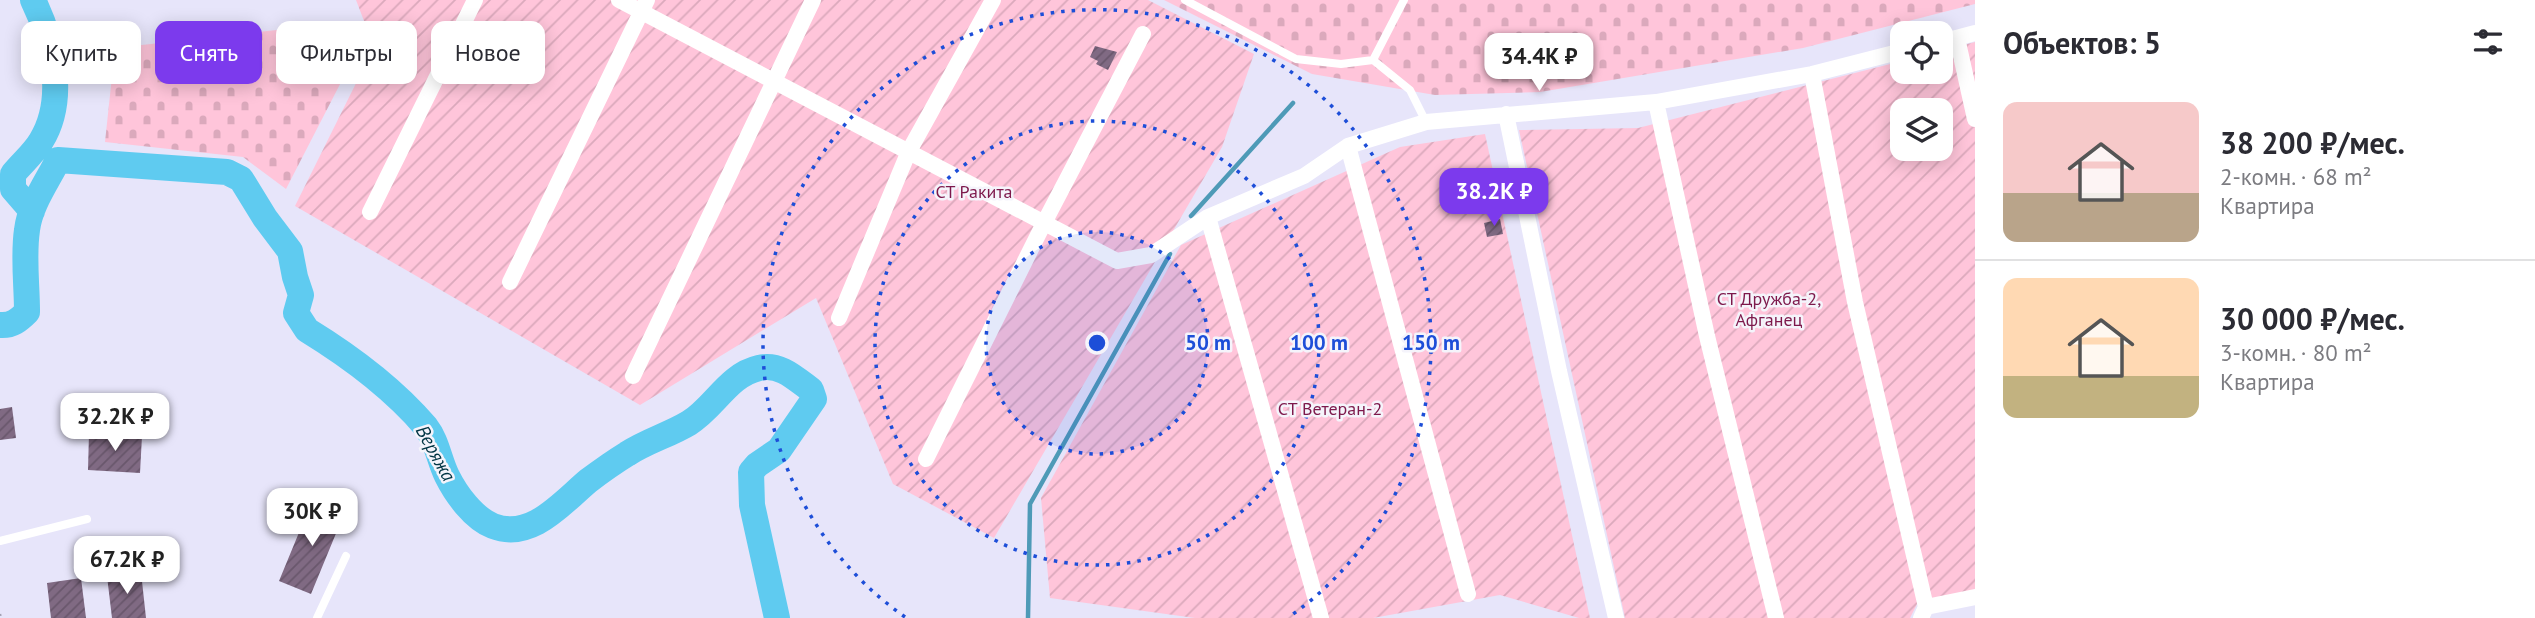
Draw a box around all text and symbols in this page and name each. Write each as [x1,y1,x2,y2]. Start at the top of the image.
chip: Купить [21,21,141,84]
chip: Снять [155,21,262,84]
chip: Фильтры [276,21,417,84]
chip: Новое [431,21,545,84]
map controls [1890,21,1953,161]
button: locate [1890,21,1953,84]
text: Объектов: 5 [2003,23,2161,62]
icon: filters [2469,23,2507,61]
pin: 34.4K ₽ [1474,34,1604,93]
text: 34.4K ₽ [1500,41,1578,70]
button: layers [1890,98,1953,161]
text: 38 200 ₽/мес. [2220,123,2405,162]
icon: home [2059,130,2143,214]
text: 2-комн. · 68 m² [2220,162,2372,191]
pin: 38.2K ₽ [1429,168,1559,228]
text: 38.2K ₽ [1455,176,1533,205]
park label: СТ Ракита [935,180,1013,203]
text: Квартира [2220,191,2315,220]
park label: СТ Дружба-2, Афганец [1717,287,1821,331]
text: 30 000 ₽/мес. [2220,299,2405,338]
icon: home [2059,306,2143,390]
text: 50 m [1185,329,1231,356]
text: 100 m [1290,329,1348,356]
text: 150 m [1402,329,1460,356]
centre of rings [1085,331,1109,355]
text: 3-комн. · 80 m² [2220,338,2372,367]
text: Квартира [2220,367,2315,396]
pin: 32.2K ₽ [50,393,180,453]
park label: СТ Ветеран-2 [1278,397,1382,420]
text: 32.2K ₽ [76,401,154,430]
water label: Веряжа [411,421,461,486]
pin: 30K ₽ [263,489,361,548]
text: 30K ₽ [283,496,341,525]
pin: 67.2K ₽ [62,536,192,596]
text: 67.2K ₽ [90,544,164,573]

